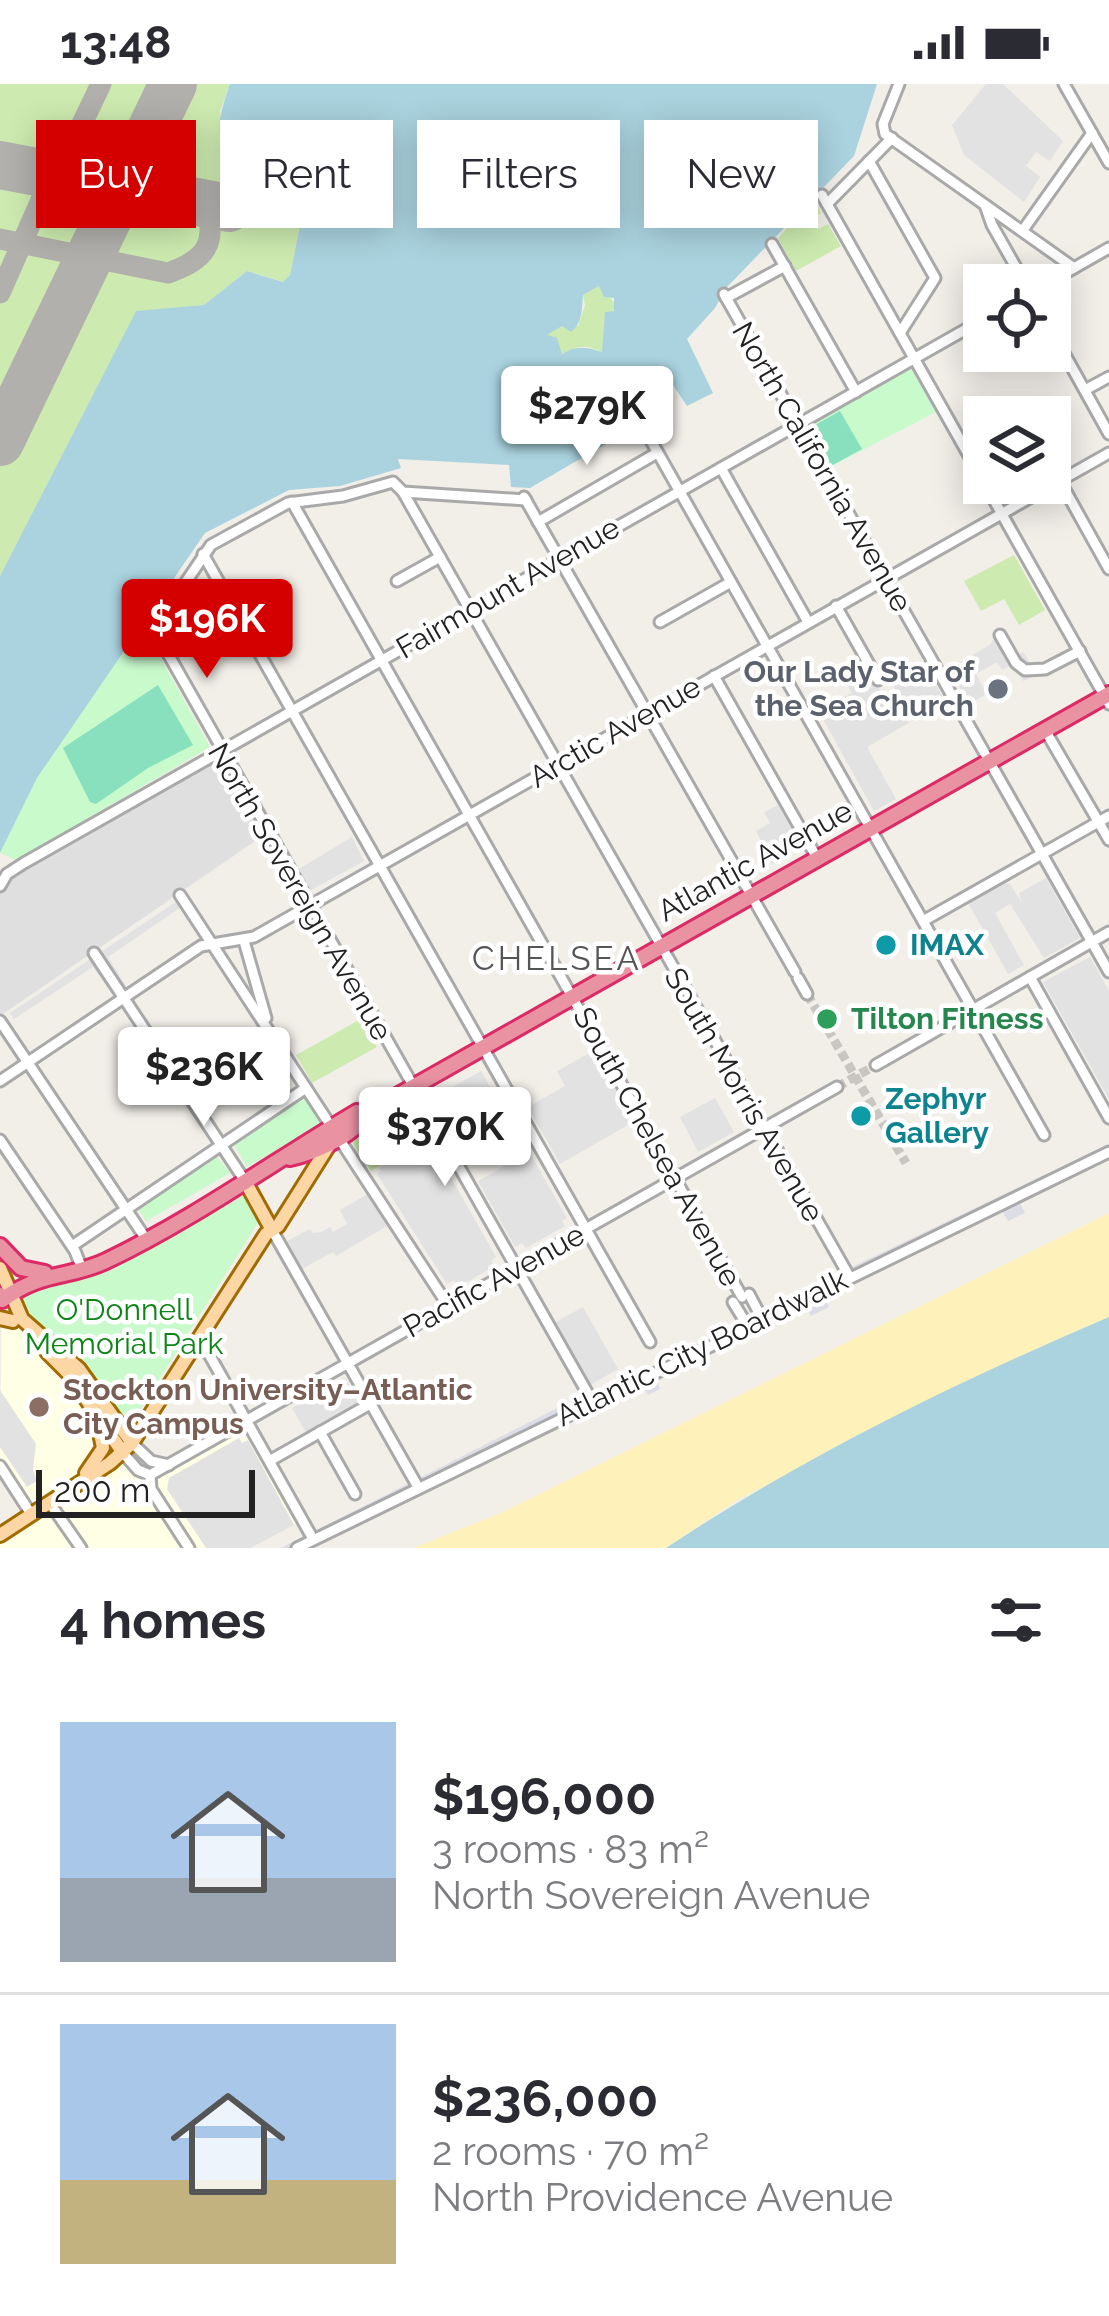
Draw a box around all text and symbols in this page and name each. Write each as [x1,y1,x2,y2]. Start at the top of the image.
text: 13:48 [60,16,171,69]
chip: Buy [36,120,196,228]
chip: Rent [220,120,393,228]
chip: Filters [417,120,620,228]
chip: New [644,120,818,228]
map controls [963,264,1071,504]
button: locate [963,264,1071,372]
street label: North California Avenue [725,316,920,618]
pin: $279K [503,366,671,468]
text: $279K [528,382,646,428]
button: layers [963,396,1071,504]
street label: Fairmount Avenue [390,509,626,666]
pin: $196K [123,579,291,681]
text: $196K [149,595,265,641]
place label: Our Lady Star of the Sea Church [744,654,975,723]
street label: Arctic Avenue [523,668,707,795]
marker: Our Lady Star of the Sea Church [985,676,1011,702]
street label: North Sovereign Avenue [201,737,400,1047]
street label: Atlantic Avenue [652,793,858,928]
place label: IMAX [910,927,985,962]
marker: IMAX [873,932,899,958]
district label: CHELSEA [472,939,642,978]
street label: South Morris Avenue [658,962,831,1228]
street label: South Chelsea Avenue [566,1001,749,1292]
place label: Tilton Fitness [851,1001,1043,1036]
marker: Tilton Fitness [814,1006,840,1032]
pin: $236K [120,1027,288,1129]
text: $236K [145,1043,263,1089]
place label: Zephyr Gallery [885,1081,990,1150]
pin: $370K [361,1087,529,1189]
text: $370K [386,1103,504,1149]
marker: Zephyr Gallery [848,1103,874,1129]
street label: Pacific Avenue [397,1216,590,1345]
street label: Atlantic City Boardwalk [550,1262,853,1433]
park label: O'Donnell Memorial Park [25,1292,223,1361]
place label: Stockton University–Atlantic City Campus [63,1372,473,1441]
marker: Stockton University–Atlantic City Campus [26,1394,52,1420]
scale bar [36,1464,255,1517]
text: 200 m [54,1471,150,1510]
icon: filters [983,1587,1049,1653]
text: 4 homes [60,1590,266,1650]
text: $196,000 [432,1766,656,1826]
icon: home [156,1770,300,1914]
text: 3 rooms · 83 m² [432,1826,709,1872]
text: North Sovereign Avenue [432,1872,870,1918]
text: $236,000 [432,2068,658,2128]
icon: home [156,2072,300,2216]
text: 2 rooms · 70 m² [432,2128,709,2174]
text: North Providence Avenue [432,2174,893,2220]

